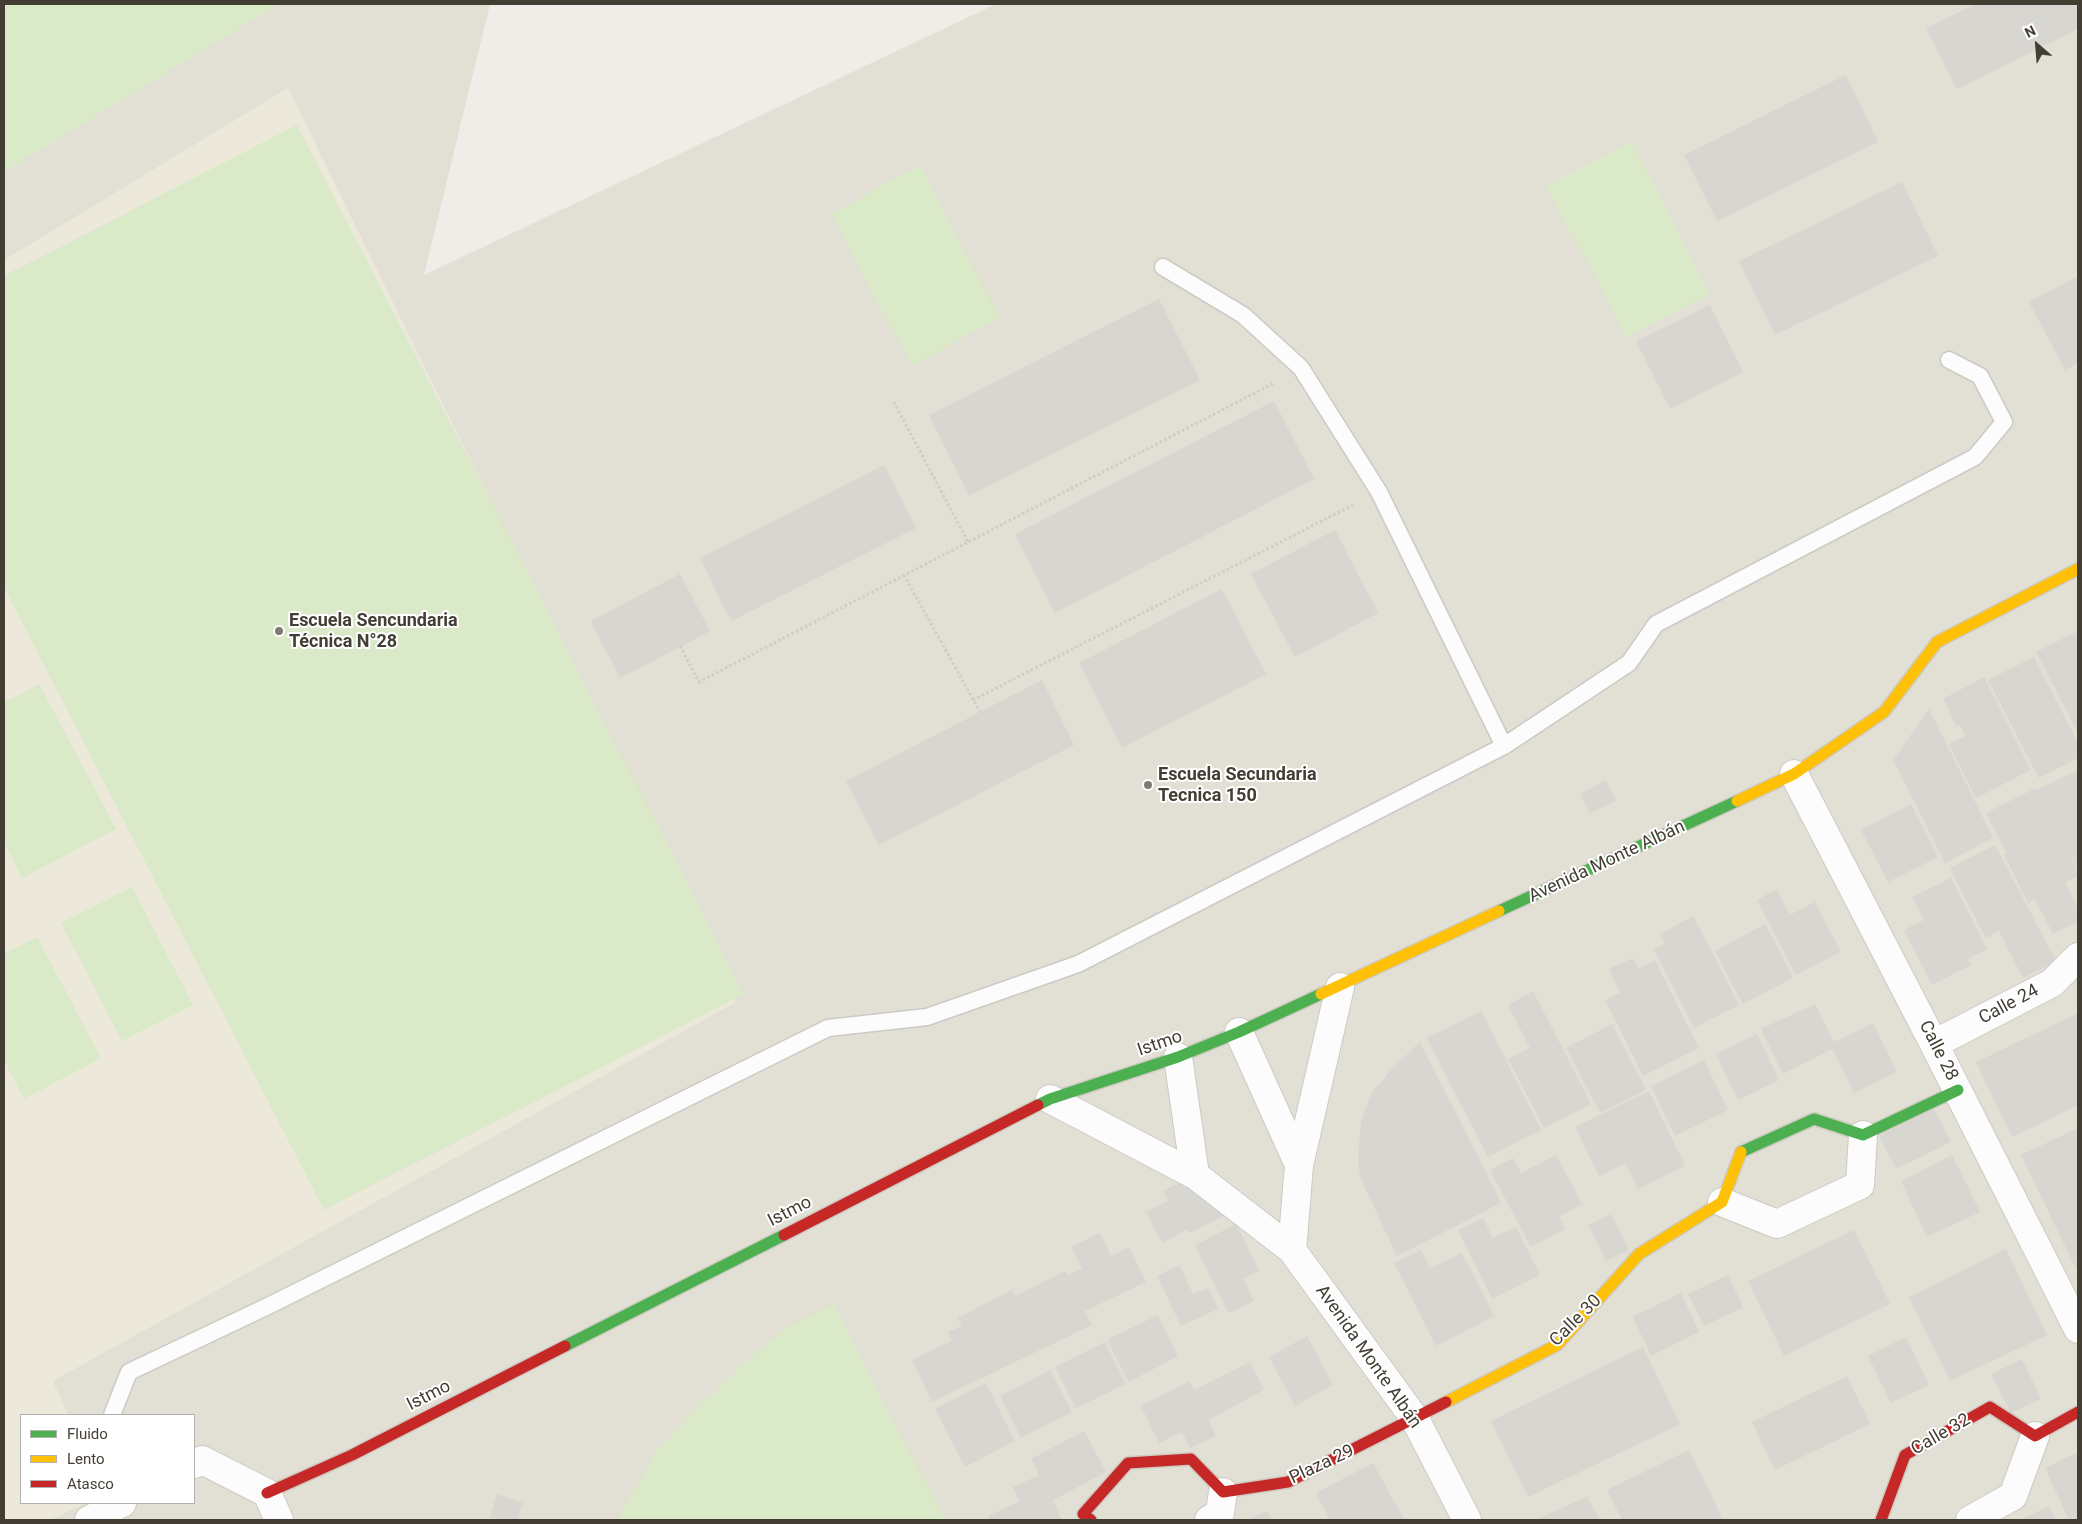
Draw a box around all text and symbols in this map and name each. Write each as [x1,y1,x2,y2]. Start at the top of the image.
north arrow [2012,20,2062,70]
text: N [2022,22,2038,41]
place label: Escuela Sencundaria Técnica N°28 [289,610,458,652]
marker: Escuela Sencundaria Técnica N°28 [273,625,285,637]
place label: Escuela Secundaria Tecnica 150 [1158,764,1317,806]
marker: Escuela Secundaria Tecnica 150 [1142,779,1154,791]
street label: Avenida Monte Albán [1525,816,1689,908]
street label: Calle 24 [1975,980,2043,1030]
street label: Calle 28 [1914,1017,1962,1085]
street label: Istmo [1135,1026,1185,1062]
street label: Istmo [765,1192,815,1232]
street label: Avenida Monte Albán [1310,1281,1426,1433]
street label: Calle 30 [1546,1291,1606,1351]
street label: Istmo [404,1376,454,1416]
street label: Calle 32 [1908,1410,1974,1460]
legend [20,1414,195,1504]
text: Fluido [67,1425,108,1443]
street label: Plaza 29 [1286,1441,1358,1489]
text: Lento [67,1450,105,1468]
text: Atasco [67,1475,114,1493]

